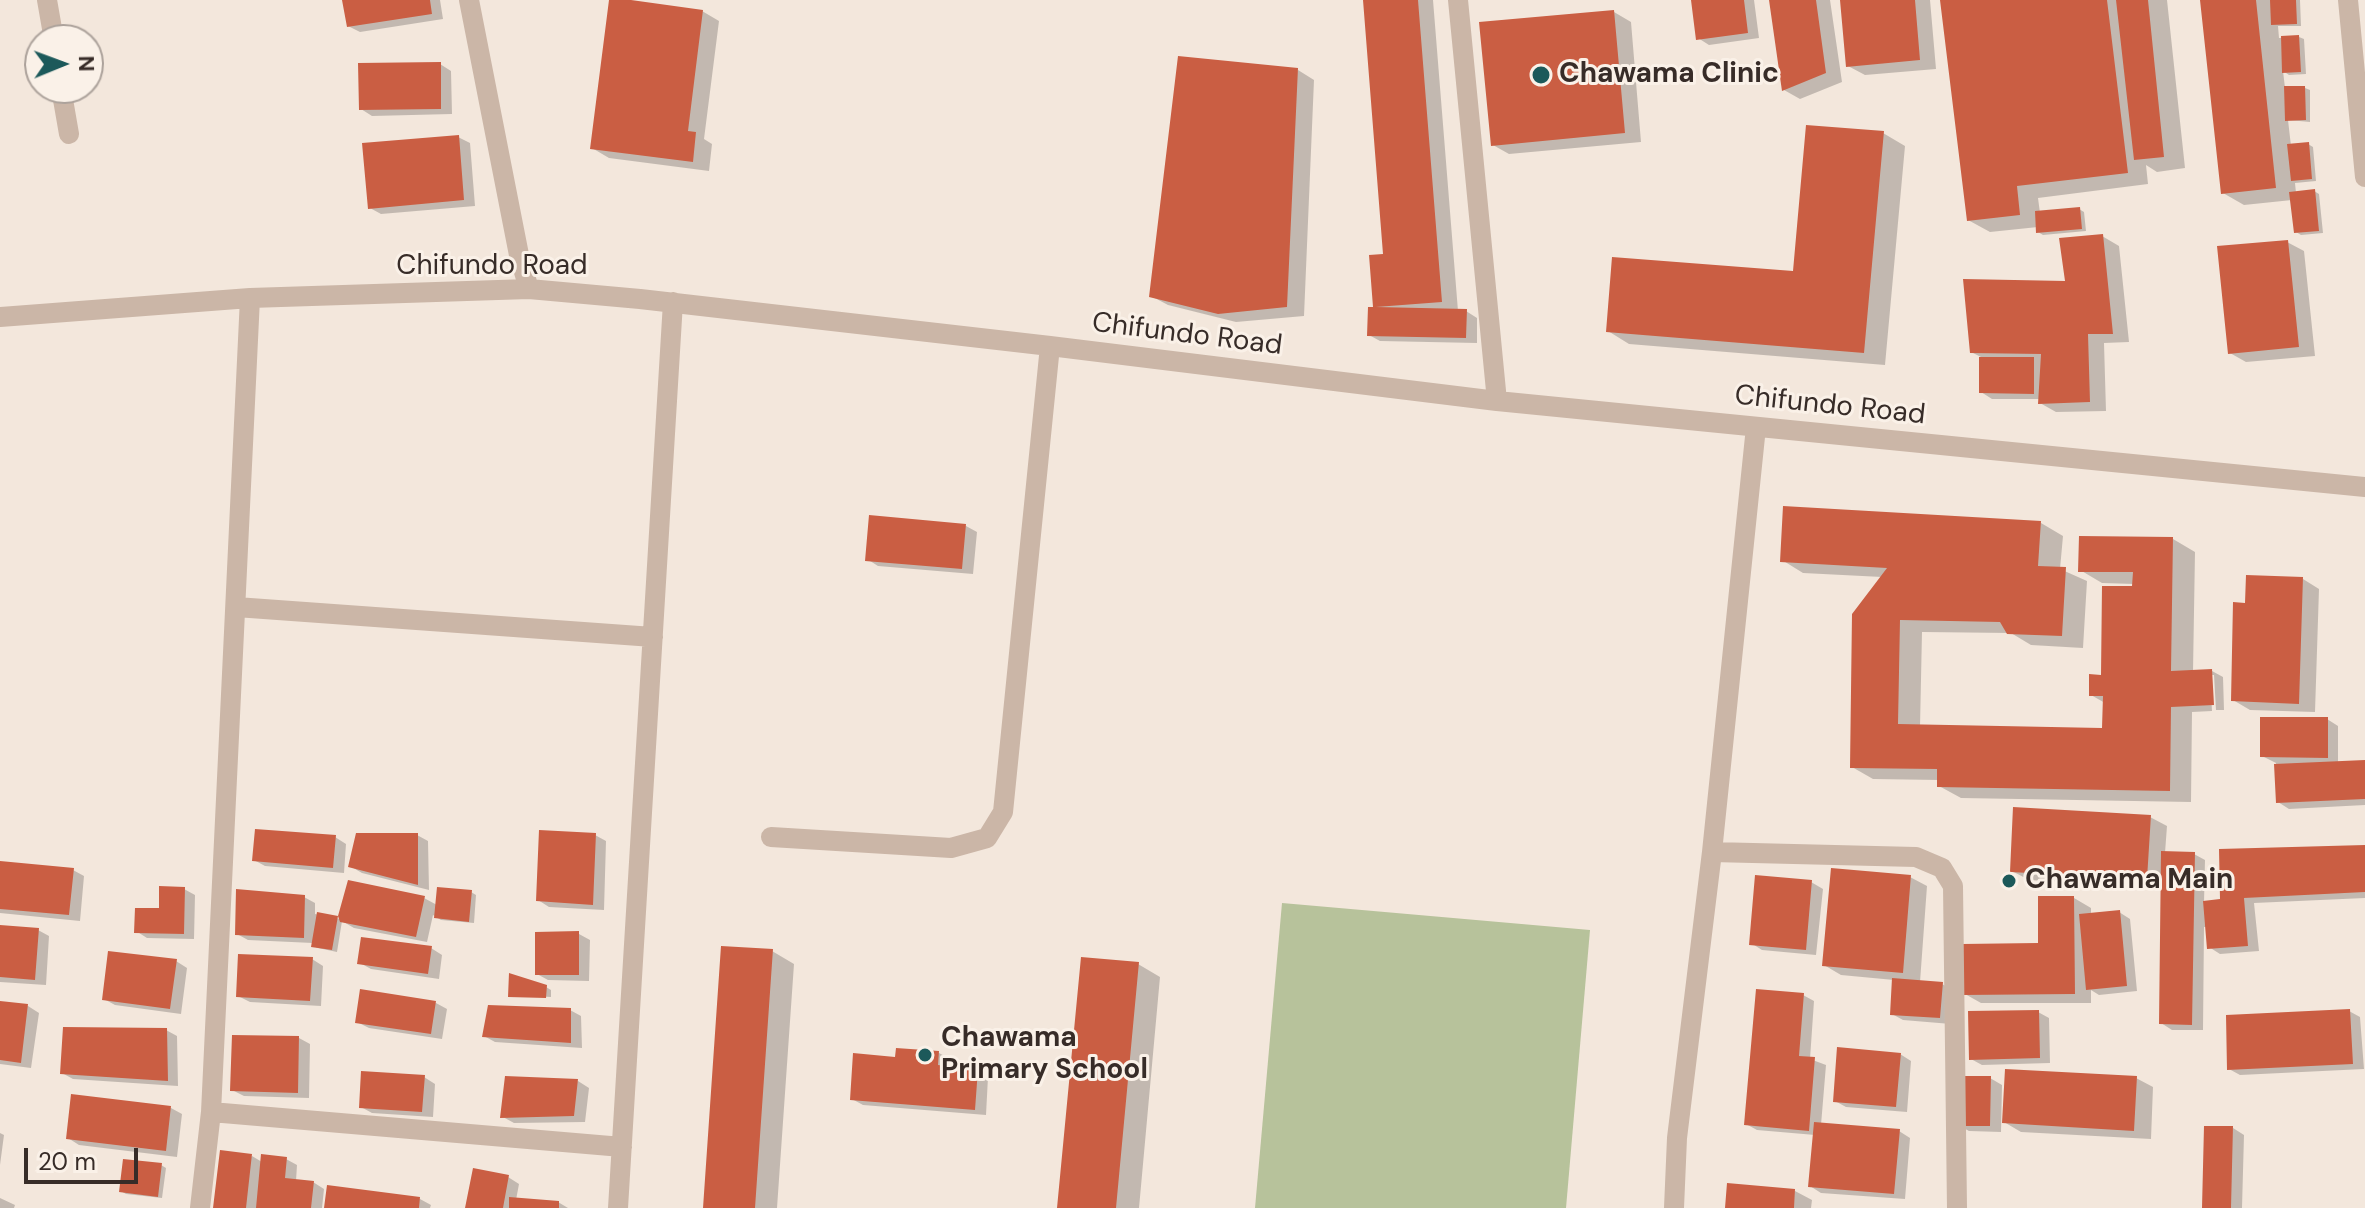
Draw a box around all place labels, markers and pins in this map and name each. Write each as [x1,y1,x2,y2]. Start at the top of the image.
place label: Chawama Clinic [1559,58,1779,92]
marker: Chawama Clinic [1530,64,1552,86]
place label: Chawama Main [2025,864,2233,898]
marker: Chawama Main [2000,872,2018,890]
place label: Chawama Primary School [941,1022,1148,1088]
marker: Chawama Primary School [916,1046,934,1064]

